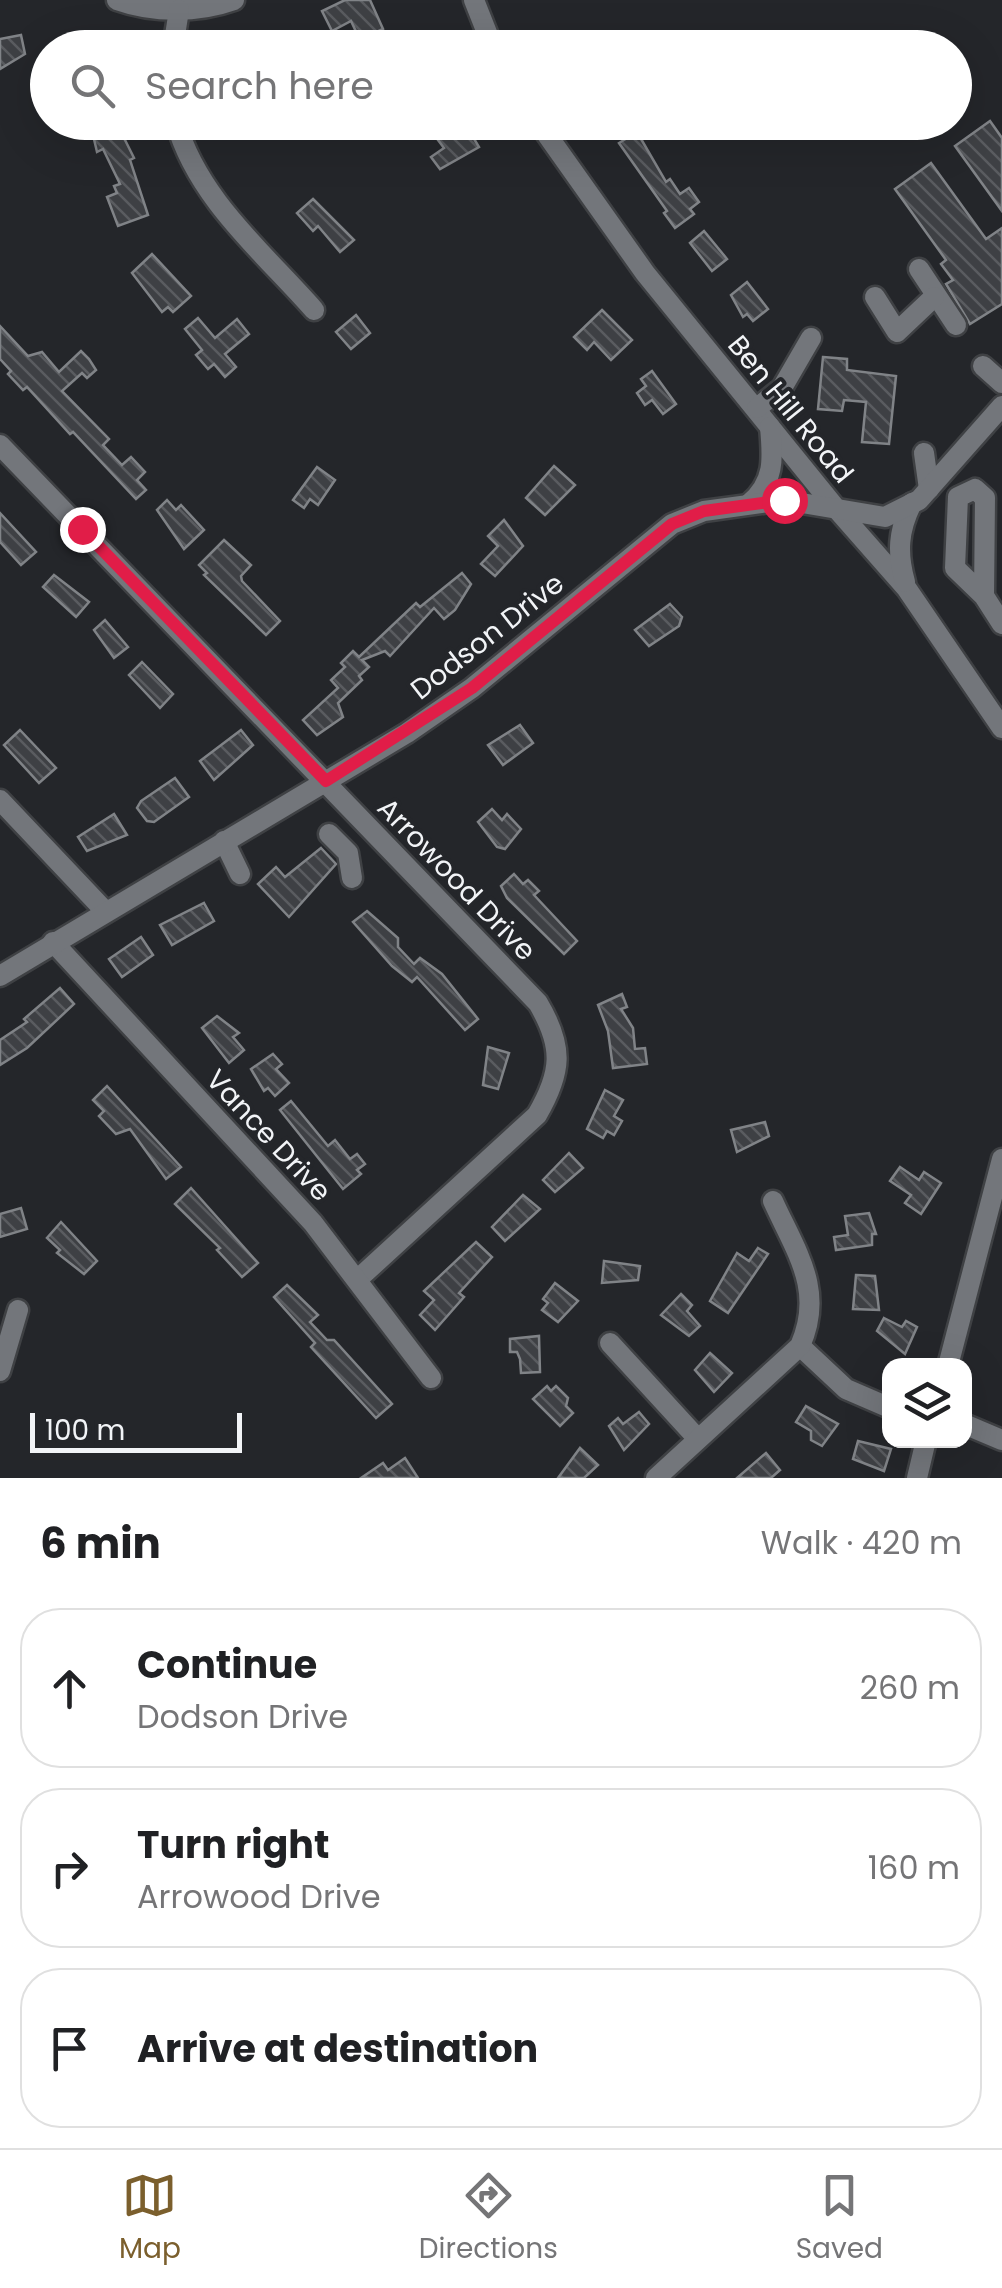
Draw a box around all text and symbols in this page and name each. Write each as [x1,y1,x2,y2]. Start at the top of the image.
search box [30,30,972,140]
icon: search [65,58,120,113]
text: Search here [145,59,374,112]
street label: Ben Hill Road [719,327,862,492]
route start [762,478,808,524]
route end [60,507,106,553]
street label: Dodson Drive [402,564,572,709]
street label: Arrowood Drive [369,789,545,970]
street label: Vance Drive [197,1061,340,1210]
map controls [882,1358,972,1448]
button: layers [882,1358,972,1448]
scale bar [30,1408,242,1452]
text: 100 m [45,1411,125,1450]
text: 6 min [40,1514,161,1573]
text: Walk · 420 m [761,1520,962,1565]
text: Continue [137,1638,317,1691]
icon: ahead [42,1661,97,1716]
text: 260 m [860,1665,960,1710]
text: Dodson Drive [137,1694,348,1739]
text: Turn right [137,1818,329,1871]
icon: right [42,1841,97,1896]
text: 160 m [868,1845,960,1890]
text: Arrowood Drive [137,1874,381,1919]
icon: arrive [42,2021,97,2076]
text: Arrive at destination [137,2022,538,2075]
tab: Map [119,2168,181,2270]
tab: Directions [419,2168,558,2270]
tab: Saved [796,2168,883,2270]

